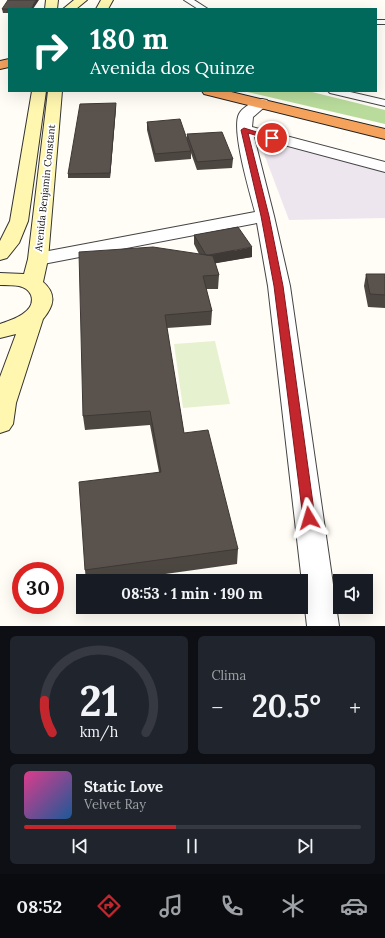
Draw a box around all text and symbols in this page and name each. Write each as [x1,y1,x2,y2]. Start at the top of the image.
text: 180 m [90,21,168,57]
icon: right [24,24,76,76]
text: Avenida dos Quinze [90,56,255,79]
pin [255,121,289,155]
street label: Avenida Benjamin Constant [32,124,58,253]
icon: arrive [261,127,283,149]
position arrow [288,497,330,539]
speed limit sign: 30 [12,562,64,614]
map controls [333,574,373,614]
button: sound [333,574,373,614]
text: 08:53 · 1 min · 190 m [121,584,263,603]
text: Clima [212,667,246,684]
text: 21 [79,674,118,727]
text: 20.5° [252,687,321,725]
text: − [212,693,223,721]
text: + [349,693,361,721]
text: km/h [79,723,118,742]
text: Static Love [84,777,163,796]
text: Velvet Ray [84,796,146,813]
icon: previous [69,835,91,857]
icon: pause [181,835,203,857]
icon: next [294,835,316,857]
icon: directions [95,892,123,920]
icon: music [157,892,185,920]
icon: phone [218,892,246,920]
icon: climate [279,892,307,920]
icon: car [340,892,368,920]
text: 08:52 [17,895,62,918]

